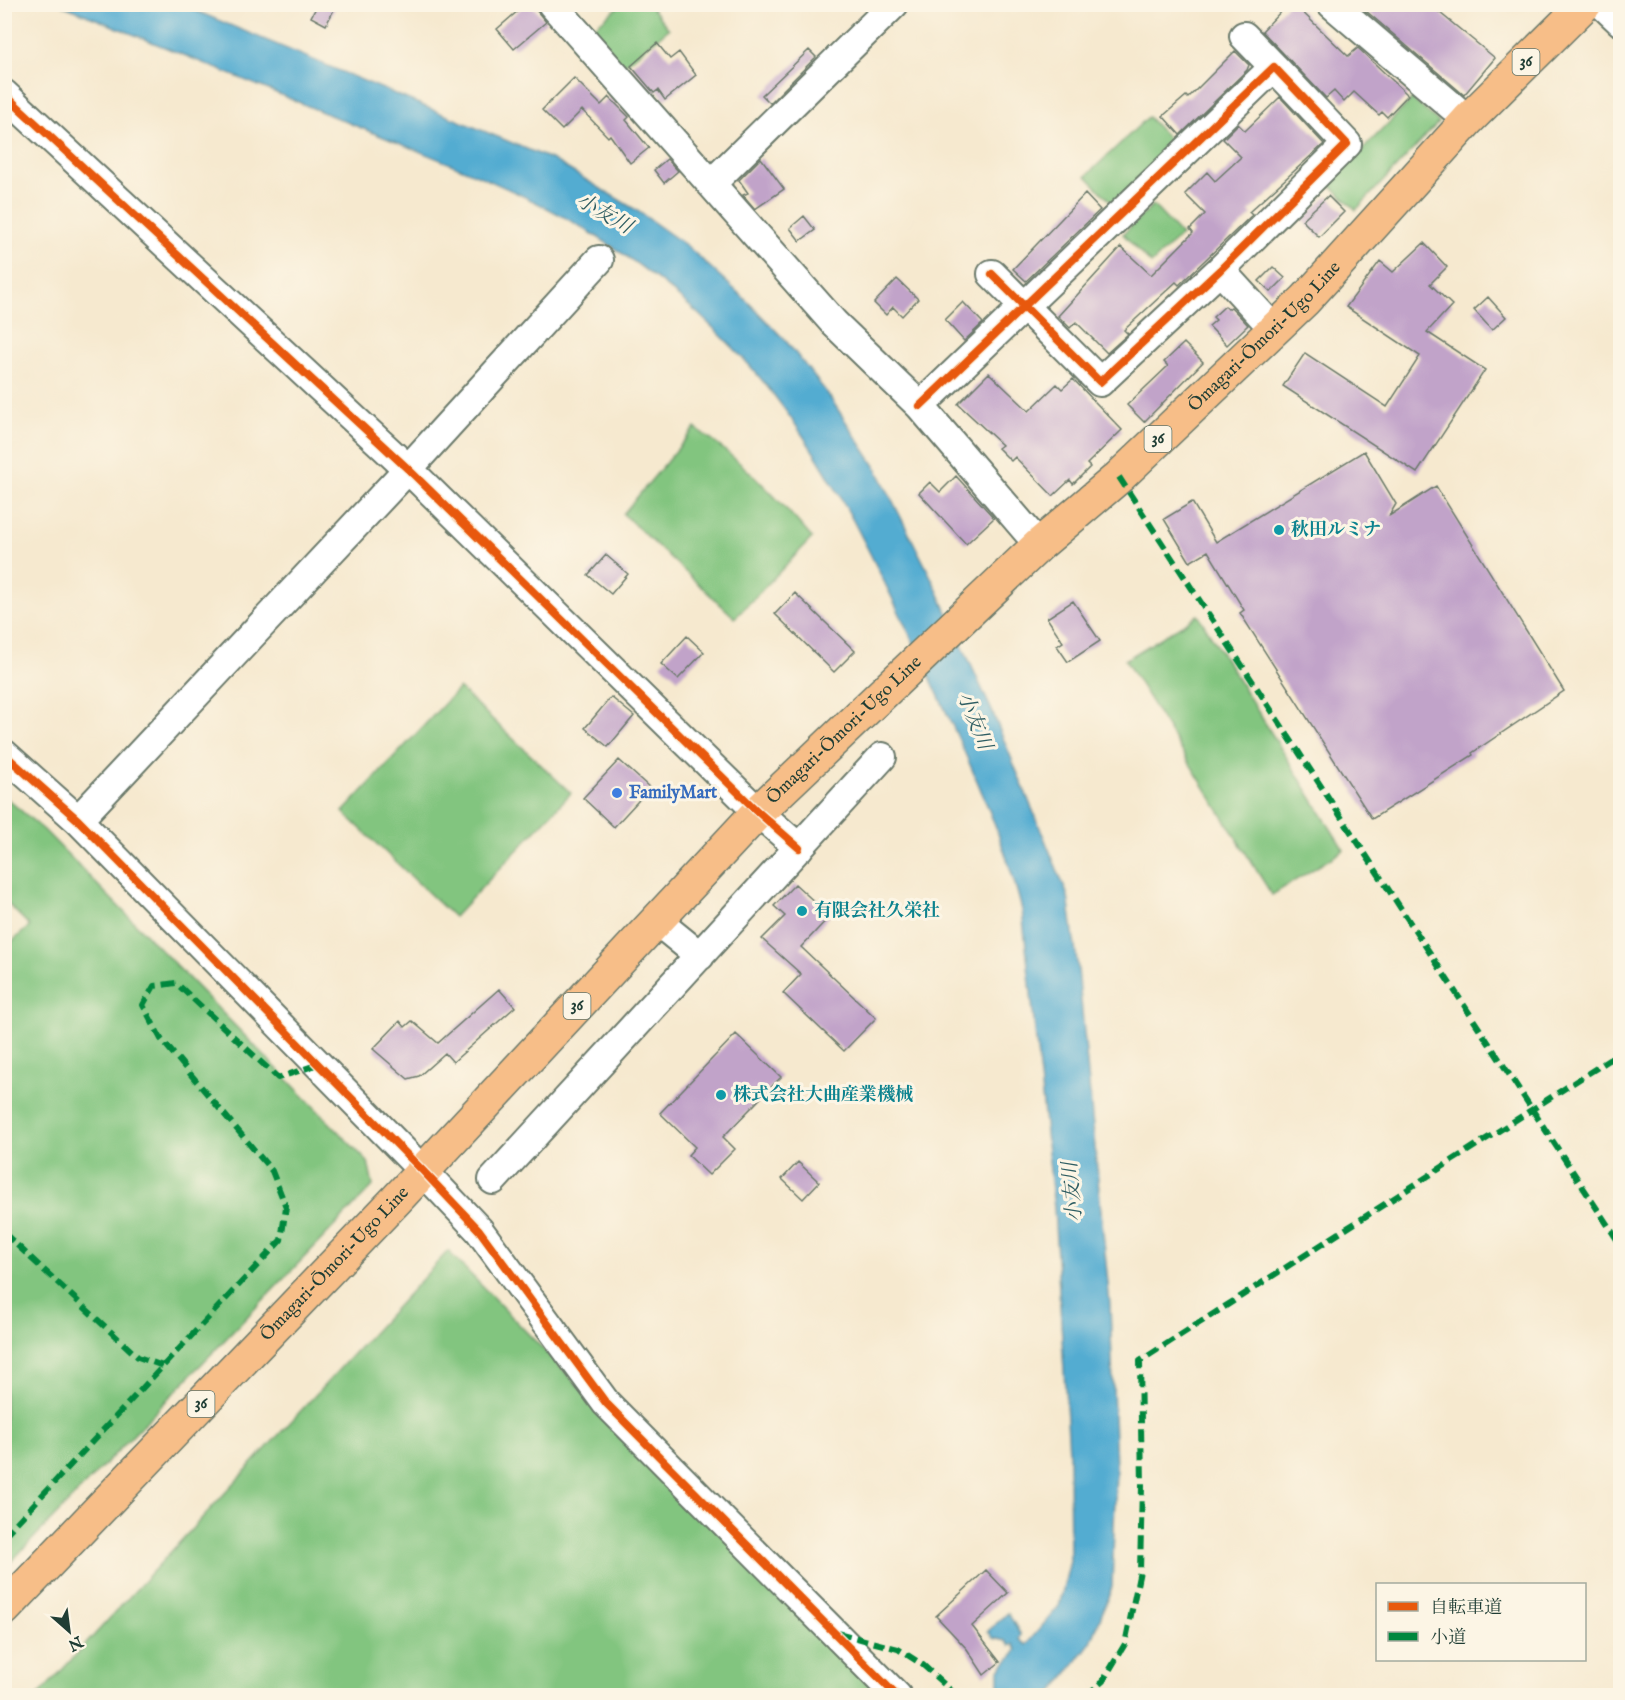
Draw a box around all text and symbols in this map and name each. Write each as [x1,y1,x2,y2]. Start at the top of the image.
road number: 36 [1512,49,1540,75]
water label: 小友川 [572,188,638,241]
street label: Ōmagari-Ōmori-Ugo Line [1183,256,1346,417]
road number: 36 [1144,426,1172,452]
place label: 秋田ルミナ [1291,519,1381,542]
marker: 秋田ルミナ [1272,523,1286,537]
street label: Ōmagari-Ōmori-Ugo Line [762,651,927,809]
water label: 小友川 [951,689,998,755]
place label: FamilyMart [629,782,718,805]
marker: FamilyMart [610,786,624,800]
place label: 有限会社久栄社 [814,900,940,923]
marker: 有限会社久栄社 [795,904,809,918]
road number: 36 [564,993,590,1019]
place label: 株式会社大曲産業機械 [733,1084,913,1107]
marker: 株式会社大曲産業機械 [714,1088,728,1102]
water label: 小友川 [1058,1159,1088,1223]
street label: Ōmagari-Ōmori-Ugo Line [255,1182,414,1346]
road number: 36 [188,1391,214,1417]
legend [1376,1583,1586,1661]
text: 自転車道 [1430,1597,1502,1620]
north arrow [39,1601,99,1661]
text: 小道 [1430,1627,1466,1650]
text: N [64,1630,87,1655]

